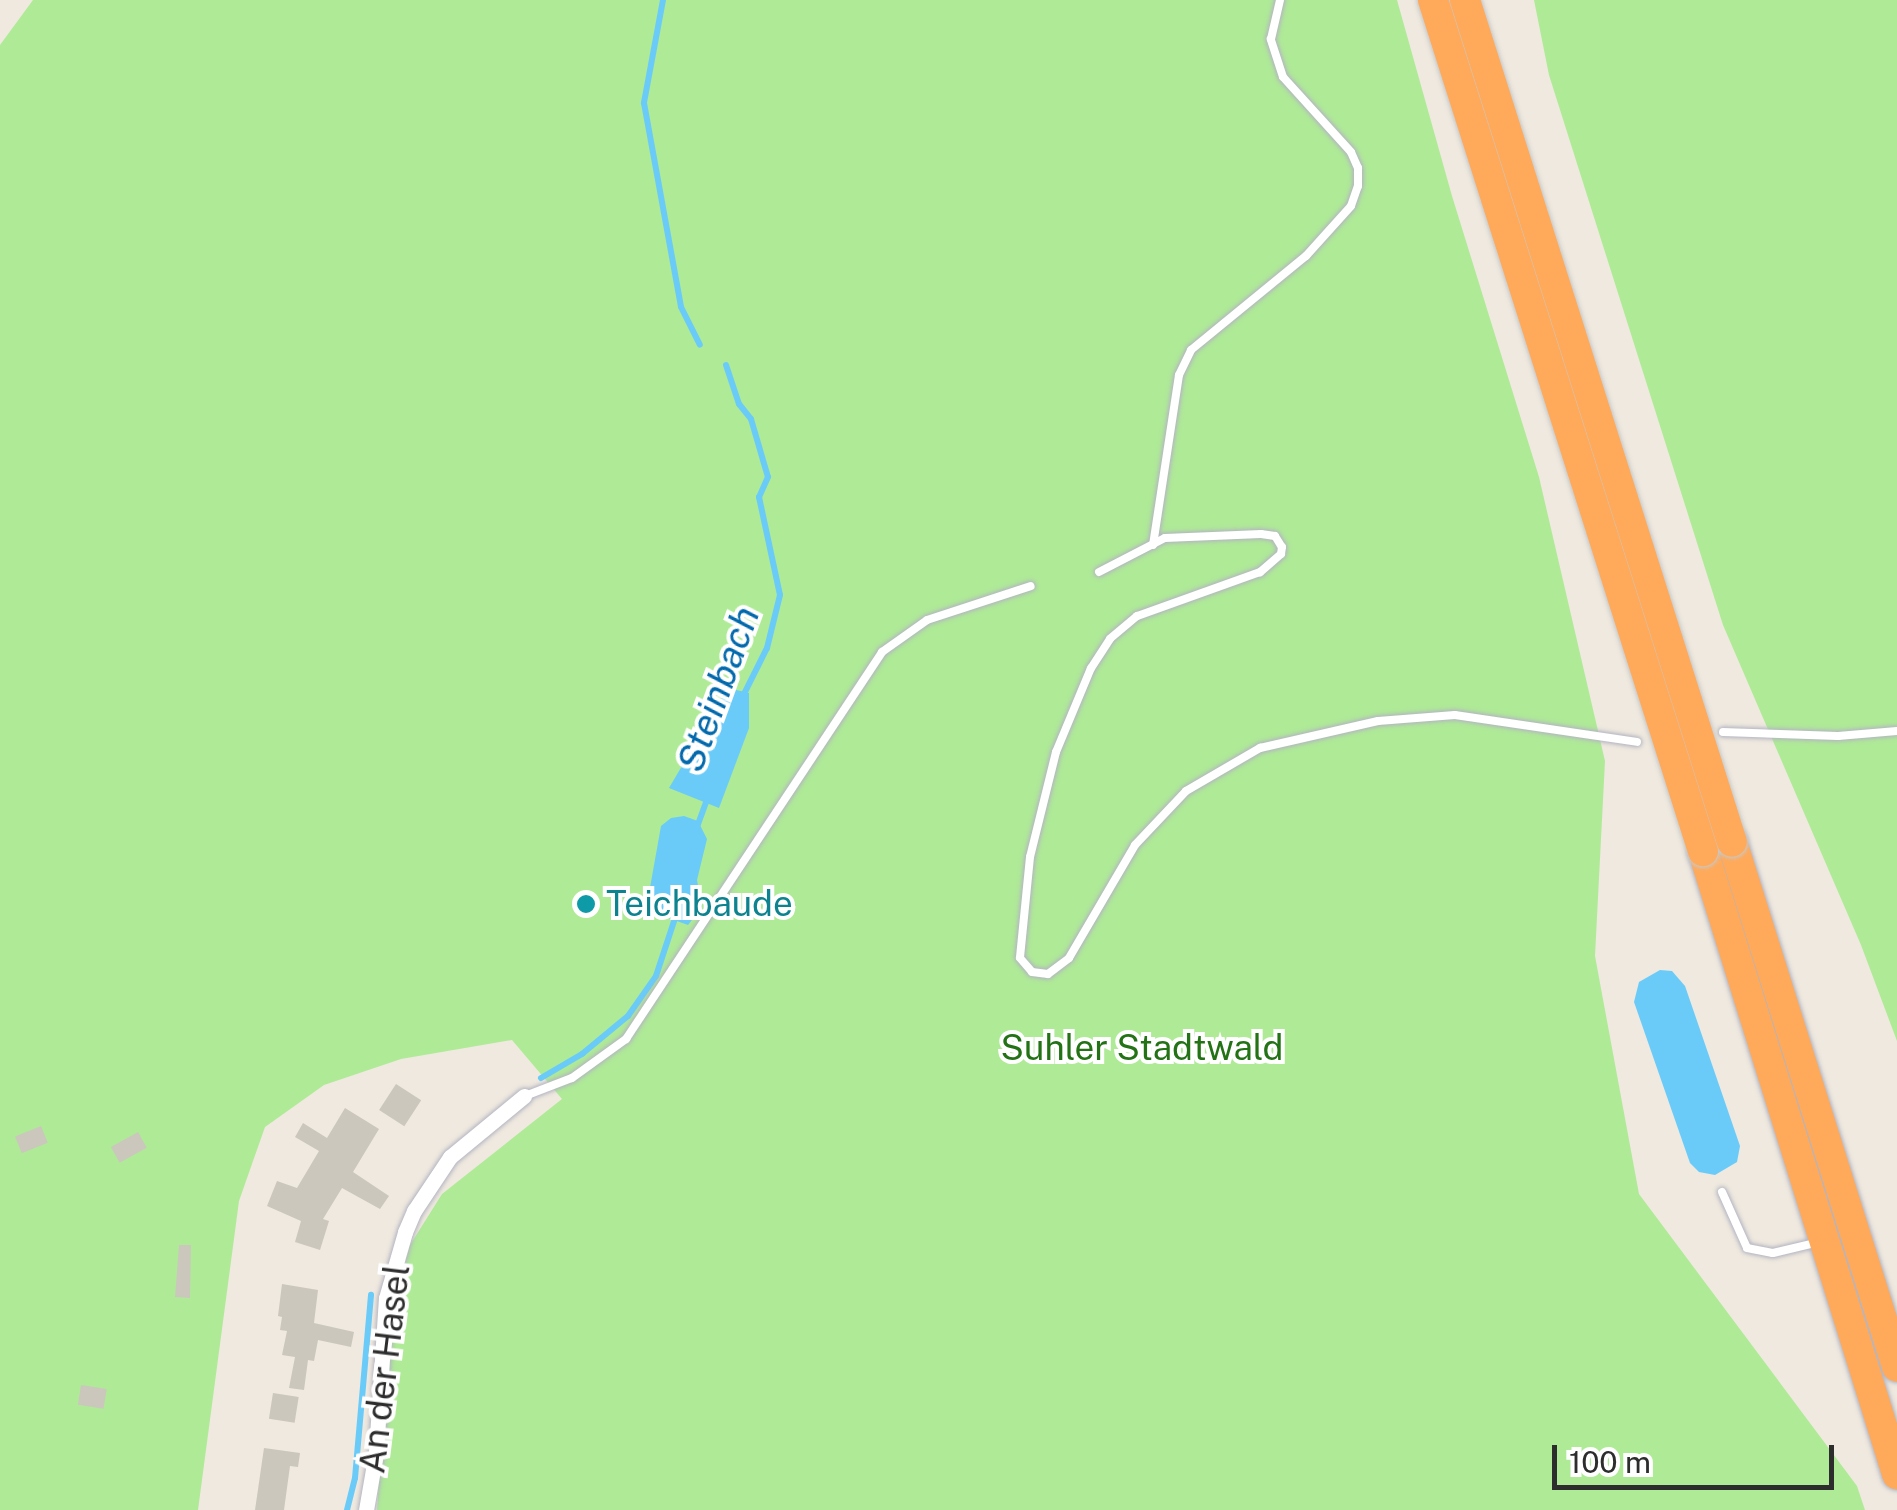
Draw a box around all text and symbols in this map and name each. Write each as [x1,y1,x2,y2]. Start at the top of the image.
water label: Steinbach [667,600,769,778]
place label: Teichbaude [606,883,793,925]
marker: Teichbaude [575,893,597,915]
park label: Suhler Stadtwald [1001,1027,1283,1069]
street label: An der Hasel [351,1262,419,1476]
scale bar [1557,1425,1840,1487]
text: 100 m [1569,1444,1651,1480]

